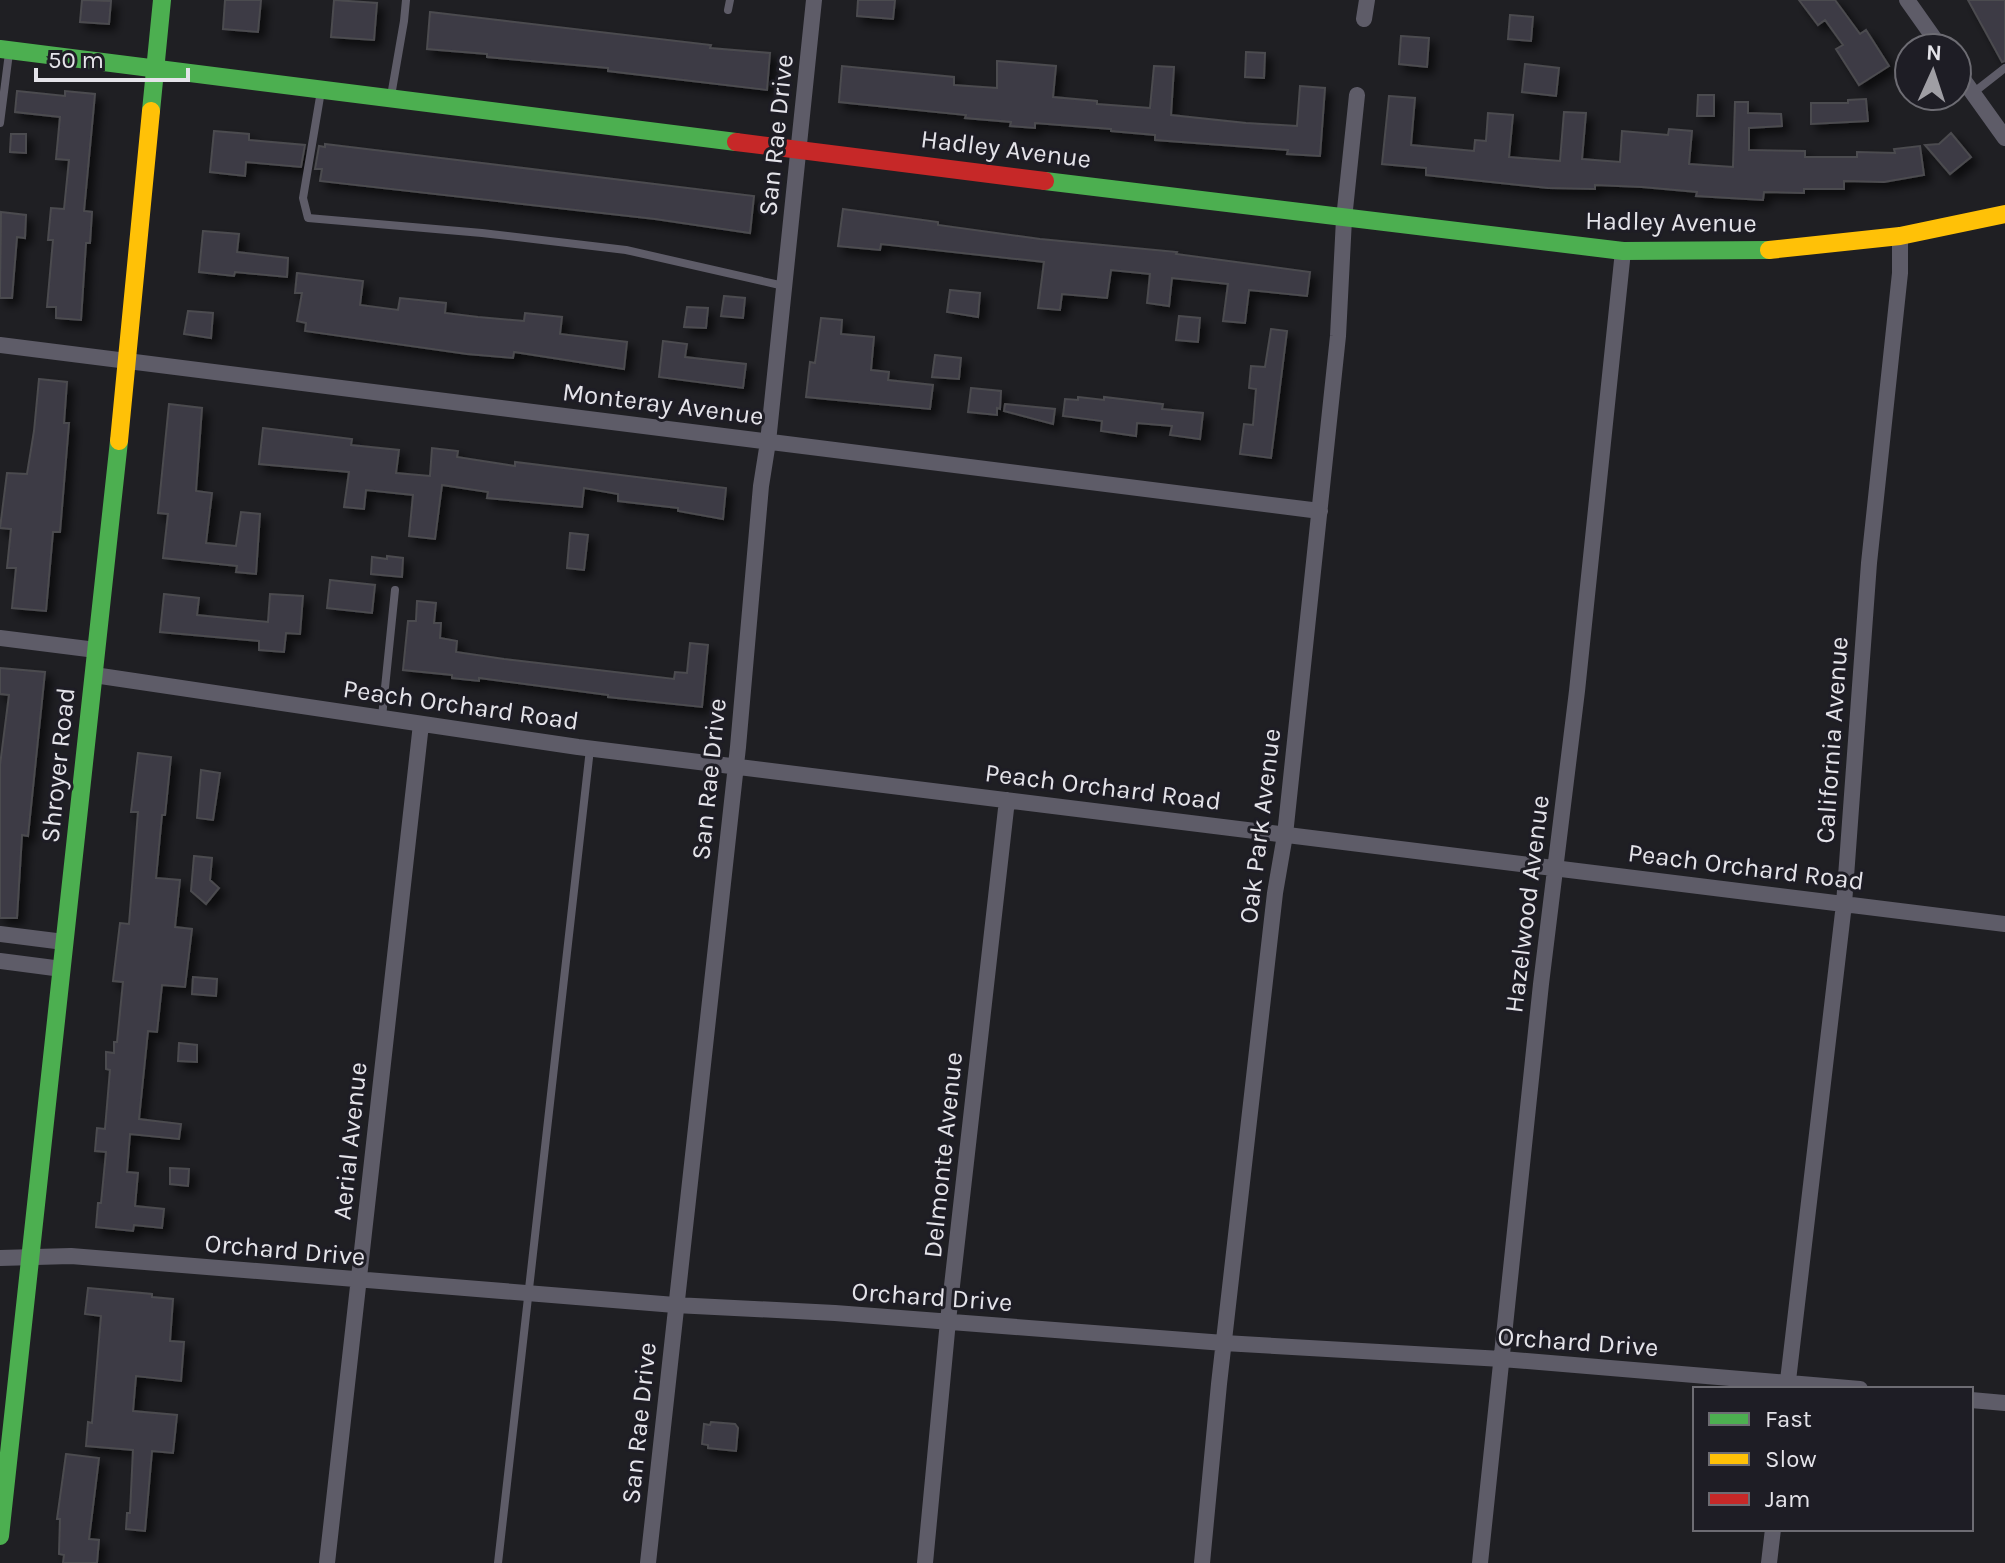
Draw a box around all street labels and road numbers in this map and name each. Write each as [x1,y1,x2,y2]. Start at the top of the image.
street label: San Rae Drive [752,53,800,217]
street label: Hadley Avenue [919,123,1093,175]
street label: Hadley Avenue [1585,205,1757,239]
street label: Monteray Avenue [561,376,765,432]
street label: California Avenue [1809,636,1855,844]
street label: Peach Orchard Road [341,673,581,737]
street label: Shroyer Road [34,686,82,844]
street label: San Rae Drive [685,697,733,861]
street label: Oak Park Avenue [1233,727,1287,925]
street label: Peach Orchard Road [983,757,1223,817]
street label: Hazelwood Avenue [1498,793,1556,1015]
street label: Peach Orchard Road [1626,837,1866,897]
street label: Delmonte Avenue [917,1051,969,1259]
street label: Aerial Avenue [326,1060,374,1222]
street label: Orchard Drive [203,1228,367,1272]
street label: Orchard Drive [850,1276,1014,1318]
street label: Orchard Drive [1496,1321,1660,1363]
street label: San Rae Drive [615,1341,663,1505]

